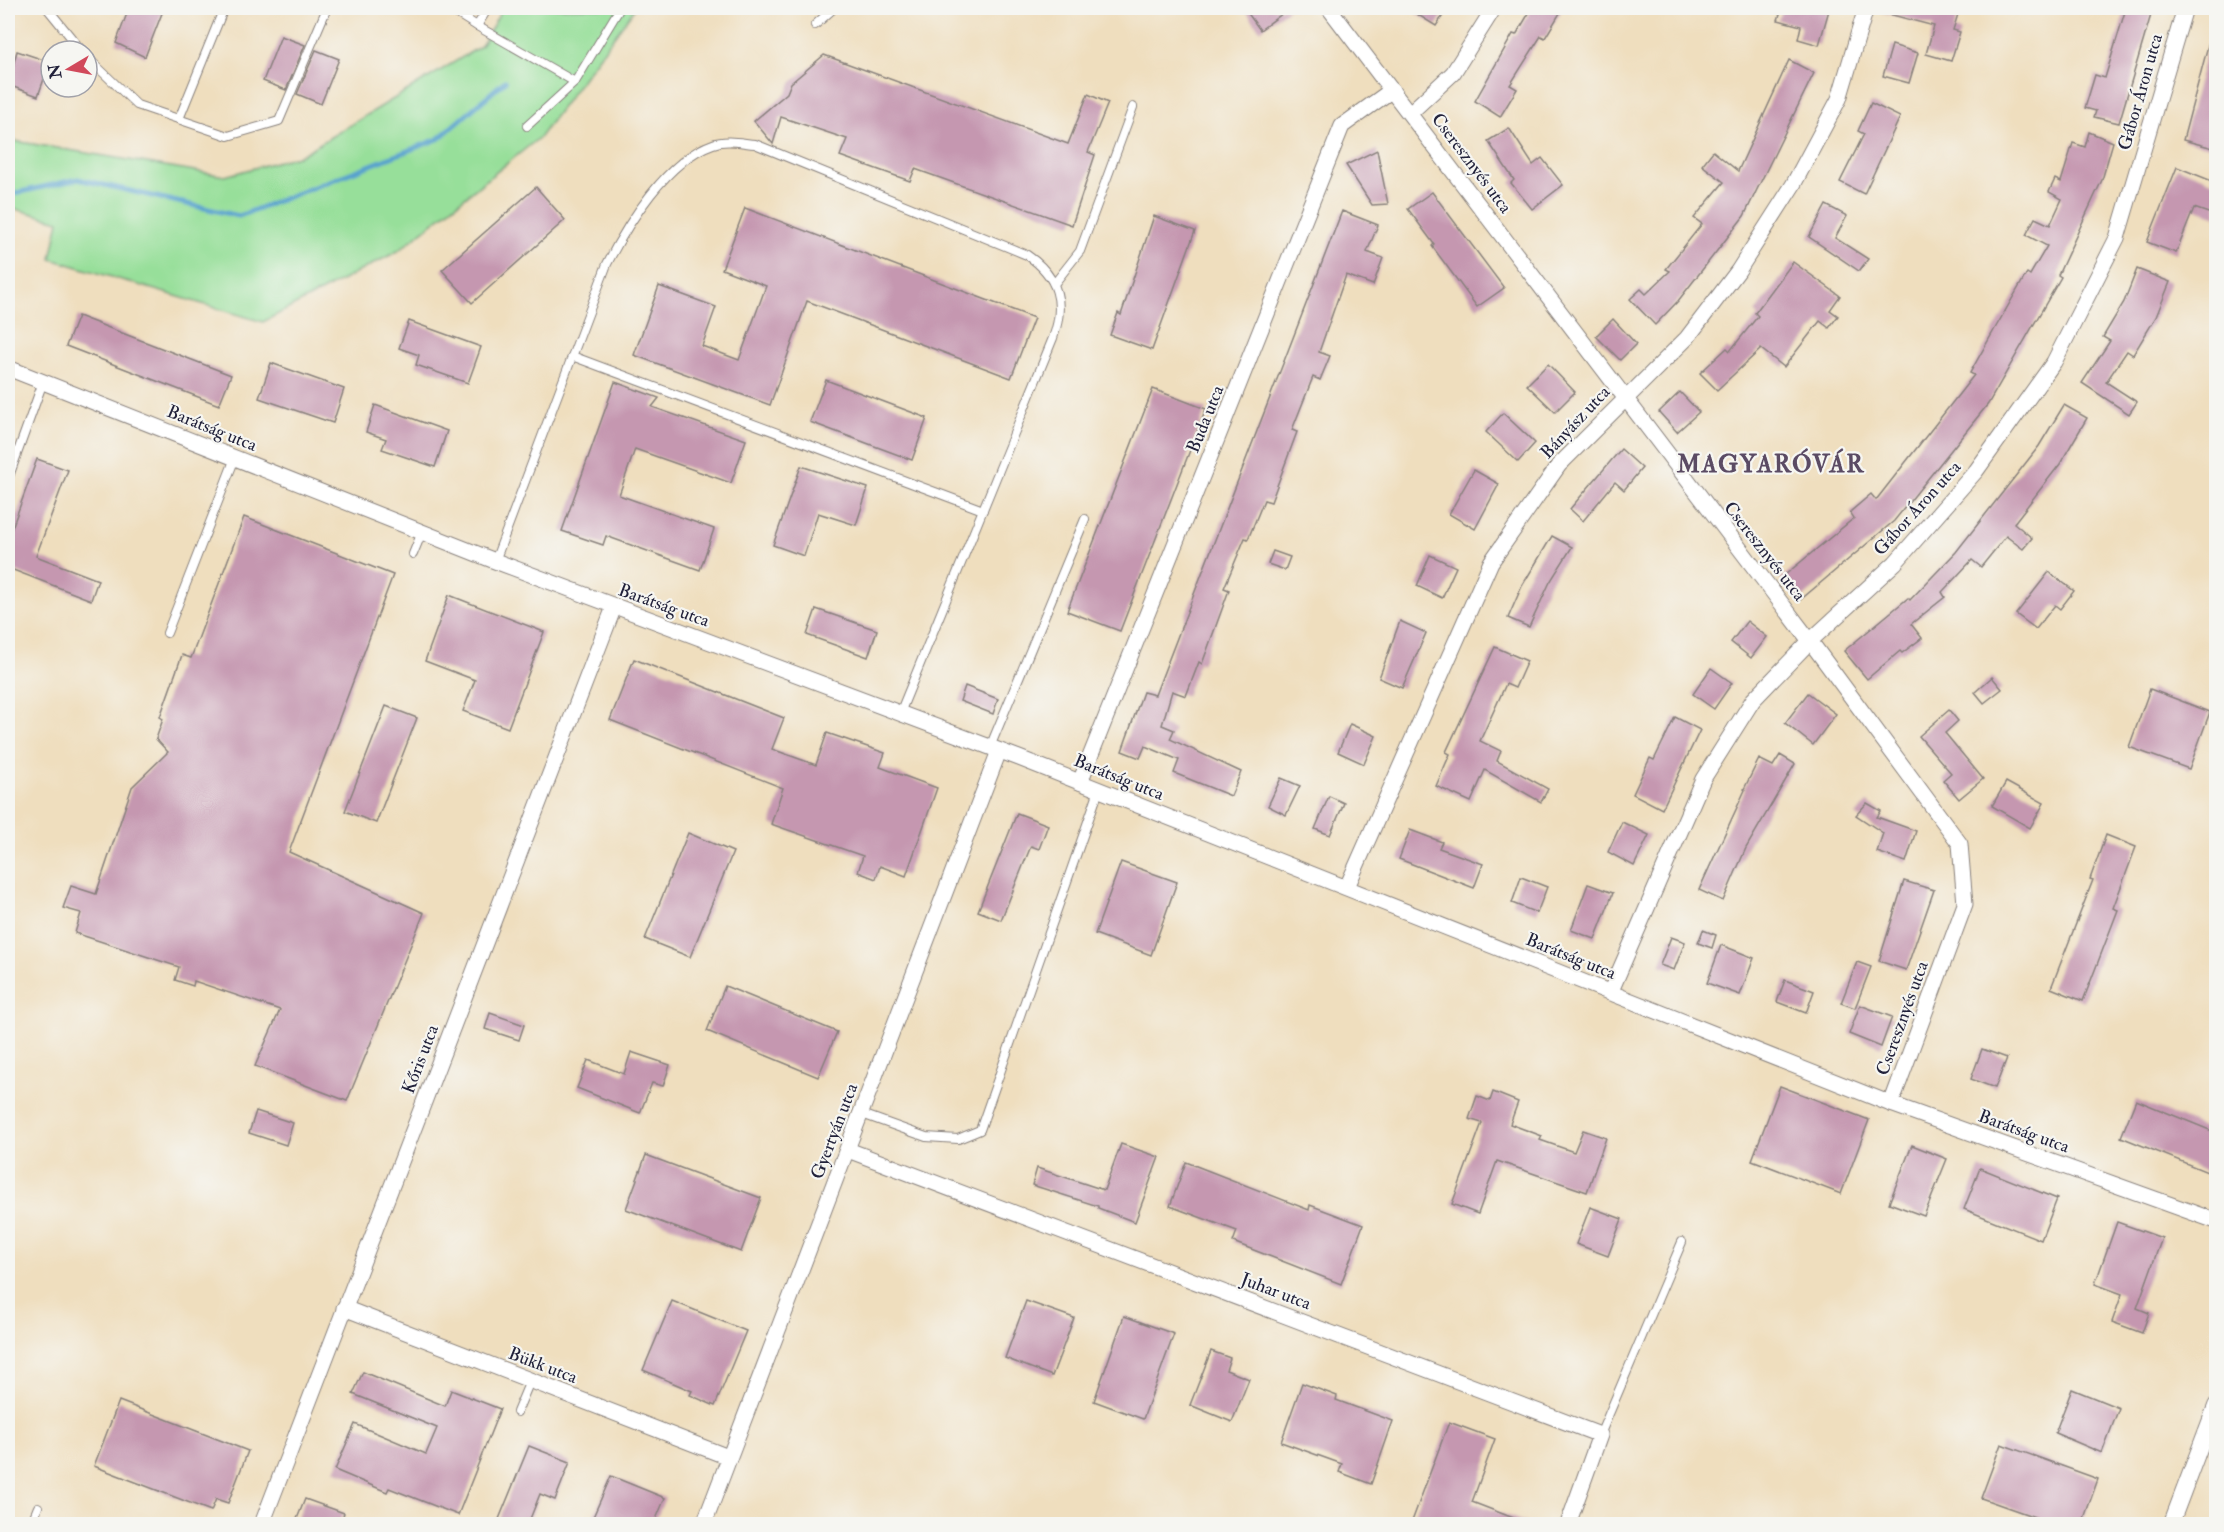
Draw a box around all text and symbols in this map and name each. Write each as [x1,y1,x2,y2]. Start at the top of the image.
street label: Gábor Áron utca [2113,31,2168,153]
north arrow [39,39,99,99]
text: N [44,62,66,81]
street label: Cseresznyés utca [1426,108,1517,219]
street label: Bányász utca [1536,380,1616,464]
street label: Buda utca [1182,381,1230,456]
street label: Barátság utca [163,400,261,457]
district label: MAGYARÓVÁR [1676,448,1865,480]
street label: Gábor Áron utca [1869,456,1966,561]
street label: Cseresznyés utca [1719,497,1811,606]
street label: Barátság utca [615,578,713,633]
street label: Barátság utca [1070,749,1168,806]
street label: Barátság utca [1522,928,1620,985]
street label: Cseresznyés utca [1871,957,1934,1078]
street label: Kőris utca [397,1021,444,1097]
street label: Gyertyán utca [806,1079,864,1182]
street label: Barátság utca [1975,1104,2073,1159]
street label: Juhar utca [1237,1267,1315,1316]
street label: Bükk utca [505,1342,581,1389]

